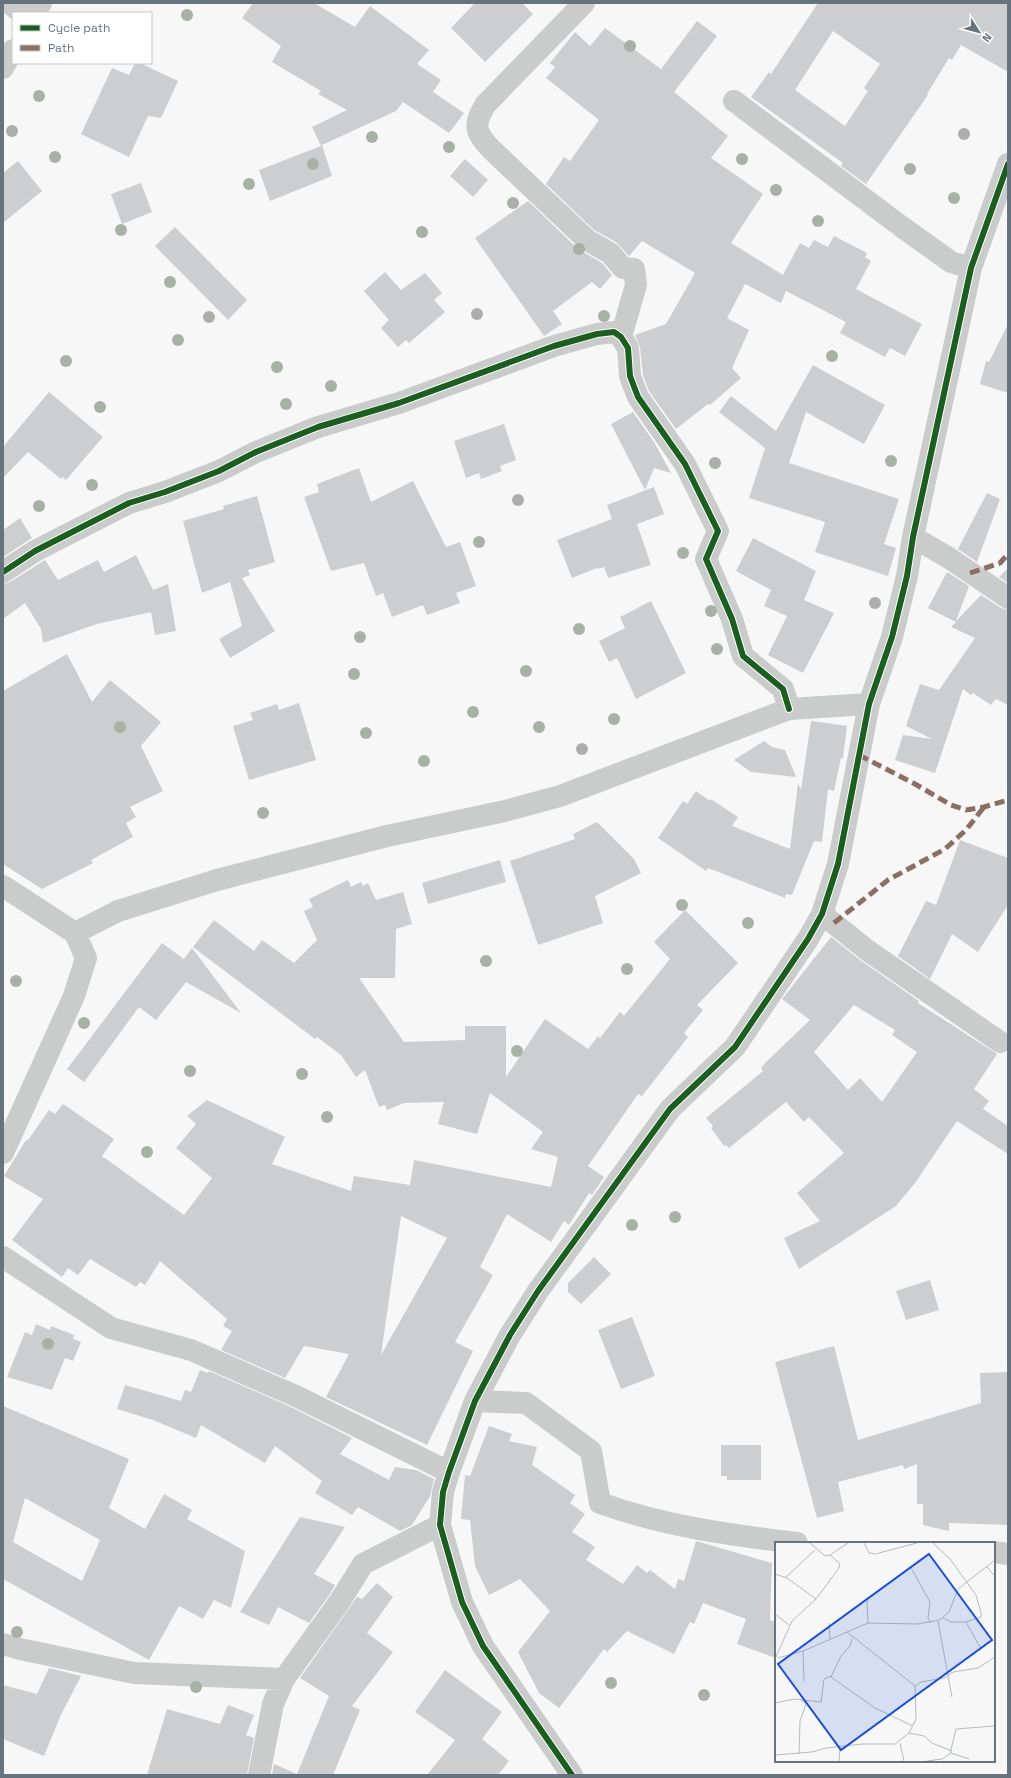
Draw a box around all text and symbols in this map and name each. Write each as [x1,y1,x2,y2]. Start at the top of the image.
legend [12,12,152,64]
north arrow [959,12,999,52]
text: Cycle path [48,20,110,36]
text: N [979,31,995,45]
text: Path [48,40,74,56]
inset map [775,1542,995,1762]

